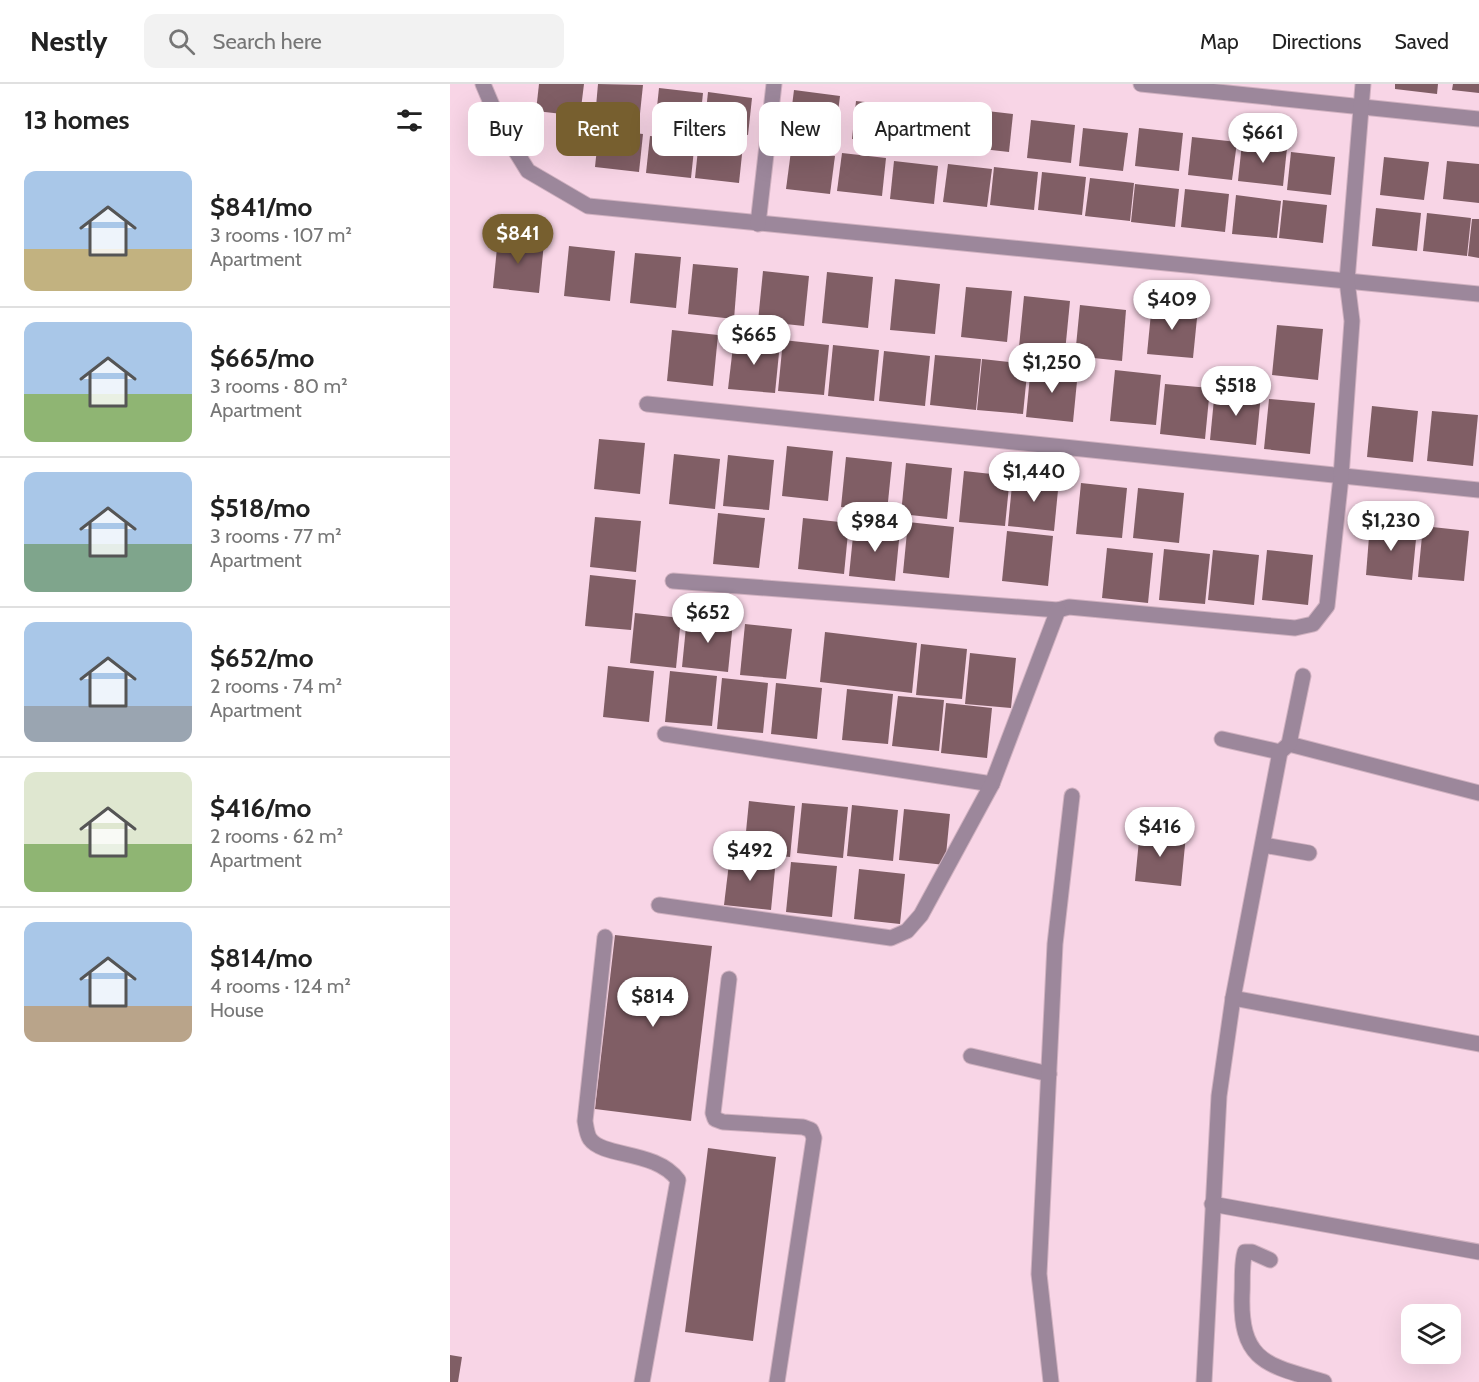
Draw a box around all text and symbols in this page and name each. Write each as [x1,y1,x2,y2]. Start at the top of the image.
search box [144,14,564,68]
text: Nestly [30,24,108,58]
icon: search [165,25,198,58]
text: Search here [213,28,322,55]
text: Map [1200,29,1239,54]
text: Directions [1272,29,1361,54]
text: Saved [1394,29,1449,54]
chip: Buy [468,102,544,156]
chip: Rent [556,102,640,156]
chip: Filters [652,102,747,156]
chip: New [759,102,841,156]
chip: Apartment [853,102,992,156]
text: 13 homes [24,104,130,136]
icon: filters [393,104,426,137]
pin: $661 [1227,113,1299,164]
text: $661 [1242,120,1284,144]
text: $841/mo [210,191,312,223]
icon: home [72,195,144,267]
pin: $841 [482,214,554,265]
text: $841 [496,221,540,245]
text: 3 rooms · 107 m² [210,223,352,247]
text: Apartment [210,247,302,271]
pin: $409 [1136,280,1208,331]
text: $409 [1147,287,1197,311]
pin: $665 [718,315,790,366]
text: $665 [732,322,776,346]
text: $665/mo [210,342,314,374]
pin: $1,250 [1003,343,1101,394]
icon: home [72,346,144,418]
text: $1,250 [1022,350,1082,374]
pin: $518 [1200,366,1272,417]
text: $518 [1215,373,1257,397]
text: 3 rooms · 80 m² [210,374,348,398]
text: Apartment [210,398,302,422]
pin: $1,440 [985,452,1083,503]
text: $1,440 [1003,459,1065,483]
text: $518/mo [210,492,310,524]
icon: home [72,496,144,568]
pin: $1,230 [1342,501,1440,552]
pin: $984 [839,502,911,553]
text: $1,230 [1361,508,1421,532]
text: $984 [851,509,899,533]
text: 3 rooms · 77 m² [210,524,342,548]
text: Apartment [210,548,302,572]
pin: $652 [672,593,744,644]
text: $652 [686,600,730,624]
text: $652/mo [210,642,313,674]
icon: home [72,646,144,718]
text: 2 rooms · 74 m² [210,674,342,698]
text: Apartment [210,698,302,722]
text: $416/mo [210,792,311,824]
icon: home [72,796,144,868]
pin: $416 [1124,807,1196,858]
text: $416 [1139,814,1181,838]
text: 2 rooms · 62 m² [210,824,343,848]
pin: $492 [714,831,786,882]
text: $492 [727,838,773,862]
text: Apartment [210,848,302,872]
text: $814/mo [210,942,313,974]
icon: home [72,946,144,1018]
text: 4 rooms · 124 m² [210,974,351,998]
pin: $814 [617,977,689,1028]
text: $814 [631,984,675,1008]
text: House [210,998,264,1022]
map controls [1401,1304,1461,1364]
button: layers [1401,1304,1461,1364]

